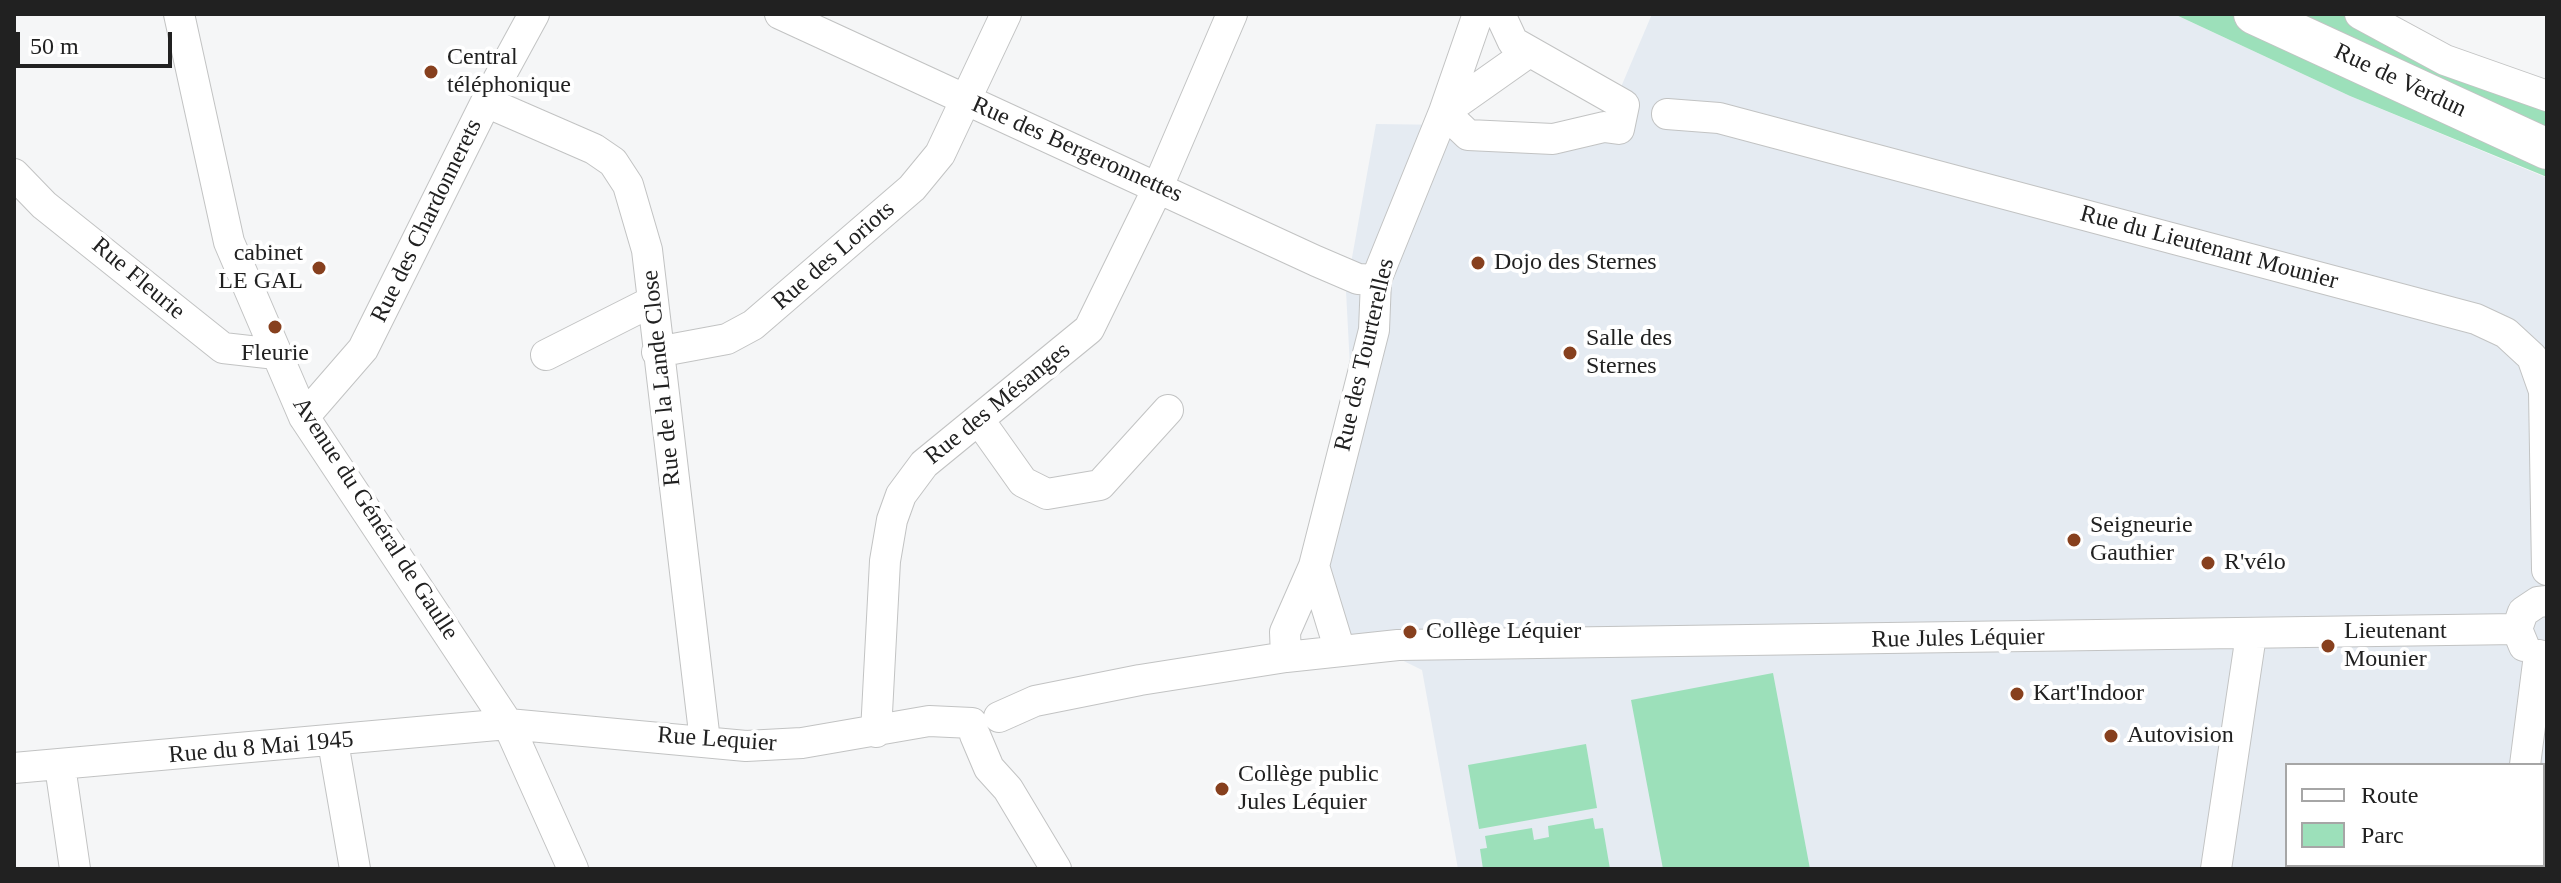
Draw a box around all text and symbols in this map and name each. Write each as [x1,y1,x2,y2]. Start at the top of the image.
scale bar [20,16,176,66]
text: 50 m [30,33,79,59]
street label: Rue de Verdun [2329,38,2471,124]
place label: Central téléphonique [447,44,571,100]
marker: Central téléphonique [422,63,440,81]
street label: Rue des Bergeronnettes [967,91,1187,209]
street label: Rue des Chardonnerets [365,115,489,327]
street label: Rue des Loriots [767,195,901,317]
street label: Rue du Lieutenant Mounier [2077,200,2341,296]
street label: Rue Fleurie [86,232,190,326]
place label: cabinet LE GAL [218,240,303,296]
place label: Dojo des Sternes [1494,249,1657,277]
marker: Dojo des Sternes [1469,254,1487,272]
street label: Rue des Tourterelles [1329,256,1401,454]
marker: cabinet LE GAL [310,259,328,277]
street label: Rue de la Lande Close [636,268,688,488]
marker: Fleurie [266,318,284,336]
place label: Salle des Sternes [1586,325,1672,381]
street label: Rue des Mésanges [920,337,1076,471]
place label: Fleurie [241,340,309,368]
marker: Salle des Sternes [1561,344,1579,362]
street label: Avenue du Général de Gaulle [286,392,464,646]
place label: Seigneurie Gauthier [2090,512,2193,568]
marker: Seigneurie Gauthier [2065,531,2083,549]
place label: R'vélo [2224,549,2286,577]
marker: R'vélo [2199,554,2217,572]
place label: Collège Léquier [1426,618,1581,646]
place label: Lieutenant Mounier [2344,618,2447,674]
marker: Collège Léquier [1401,623,1419,641]
street label: Rue Jules Léquier [1871,623,2045,655]
marker: Lieutenant Mounier [2319,637,2337,655]
place label: Kart'Indoor [2033,680,2144,708]
marker: Kart'Indoor [2008,685,2026,703]
street label: Rue Lequier [656,721,778,759]
place label: Autovision [2127,722,2234,750]
street label: Rue du 8 Mai 1945 [167,726,355,770]
marker: Autovision [2102,727,2120,745]
place label: Collège public Jules Léquier [1238,761,1379,817]
legend [2285,763,2545,867]
marker: Collège public Jules Léquier [1213,780,1231,798]
text: Route [2361,782,2418,808]
text: Parc [2361,822,2404,848]

